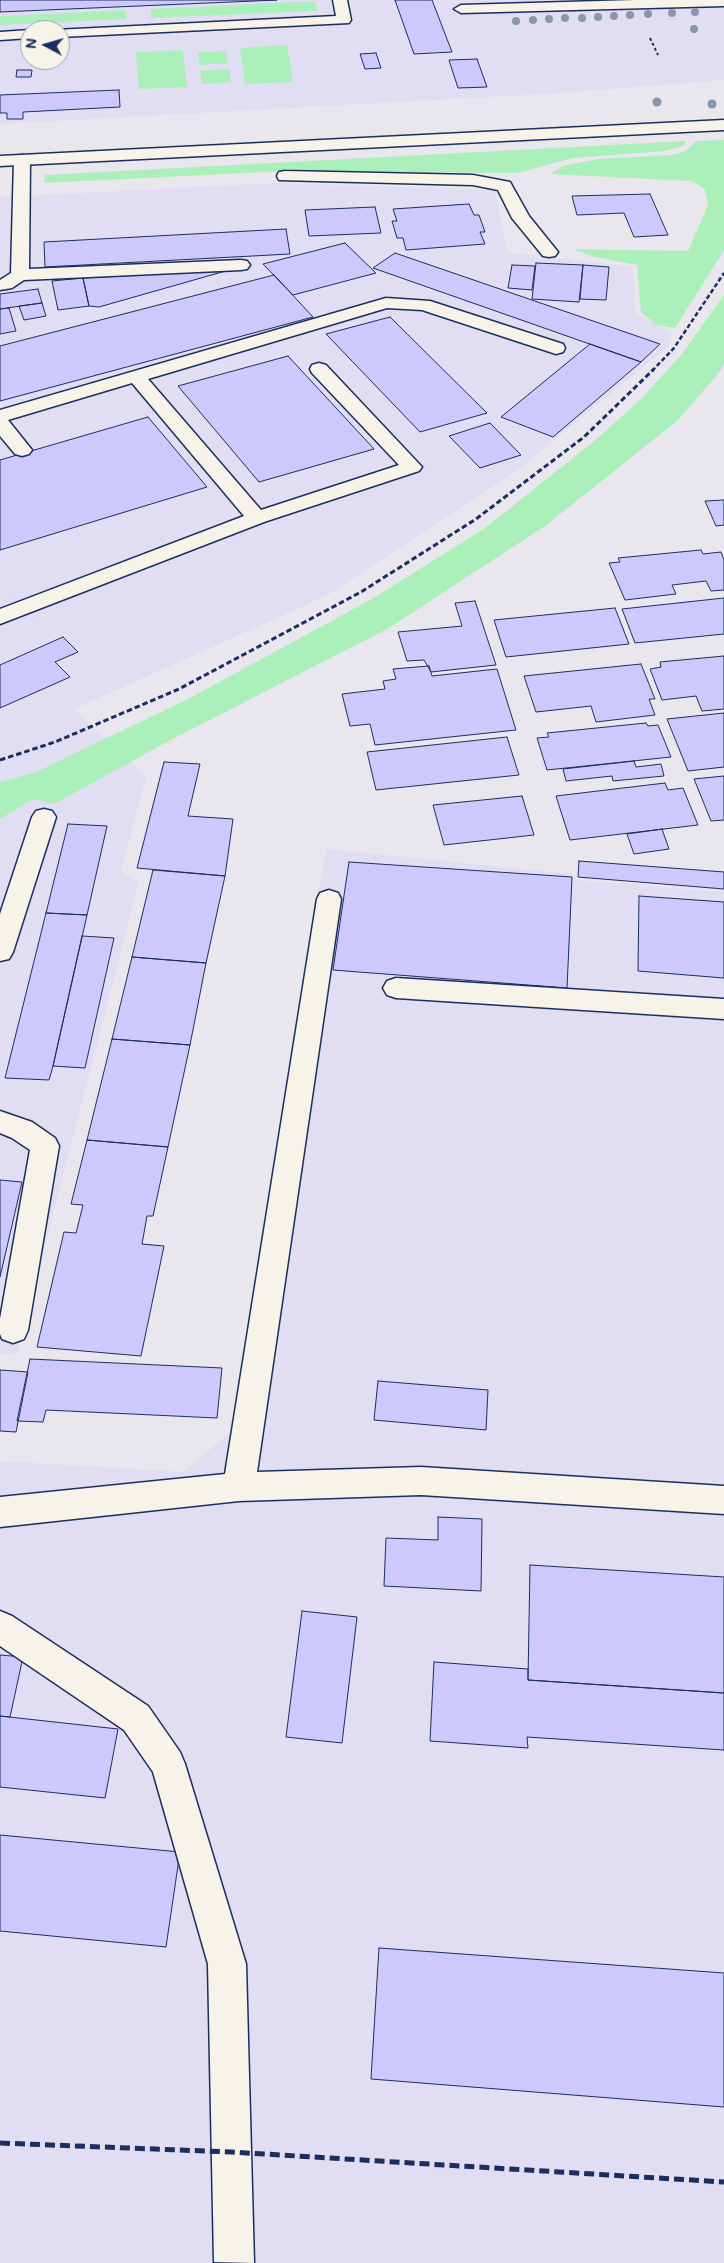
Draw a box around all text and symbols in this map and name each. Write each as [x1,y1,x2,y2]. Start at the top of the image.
north arrow [20,20,70,70]
text: N [21,37,41,50]

